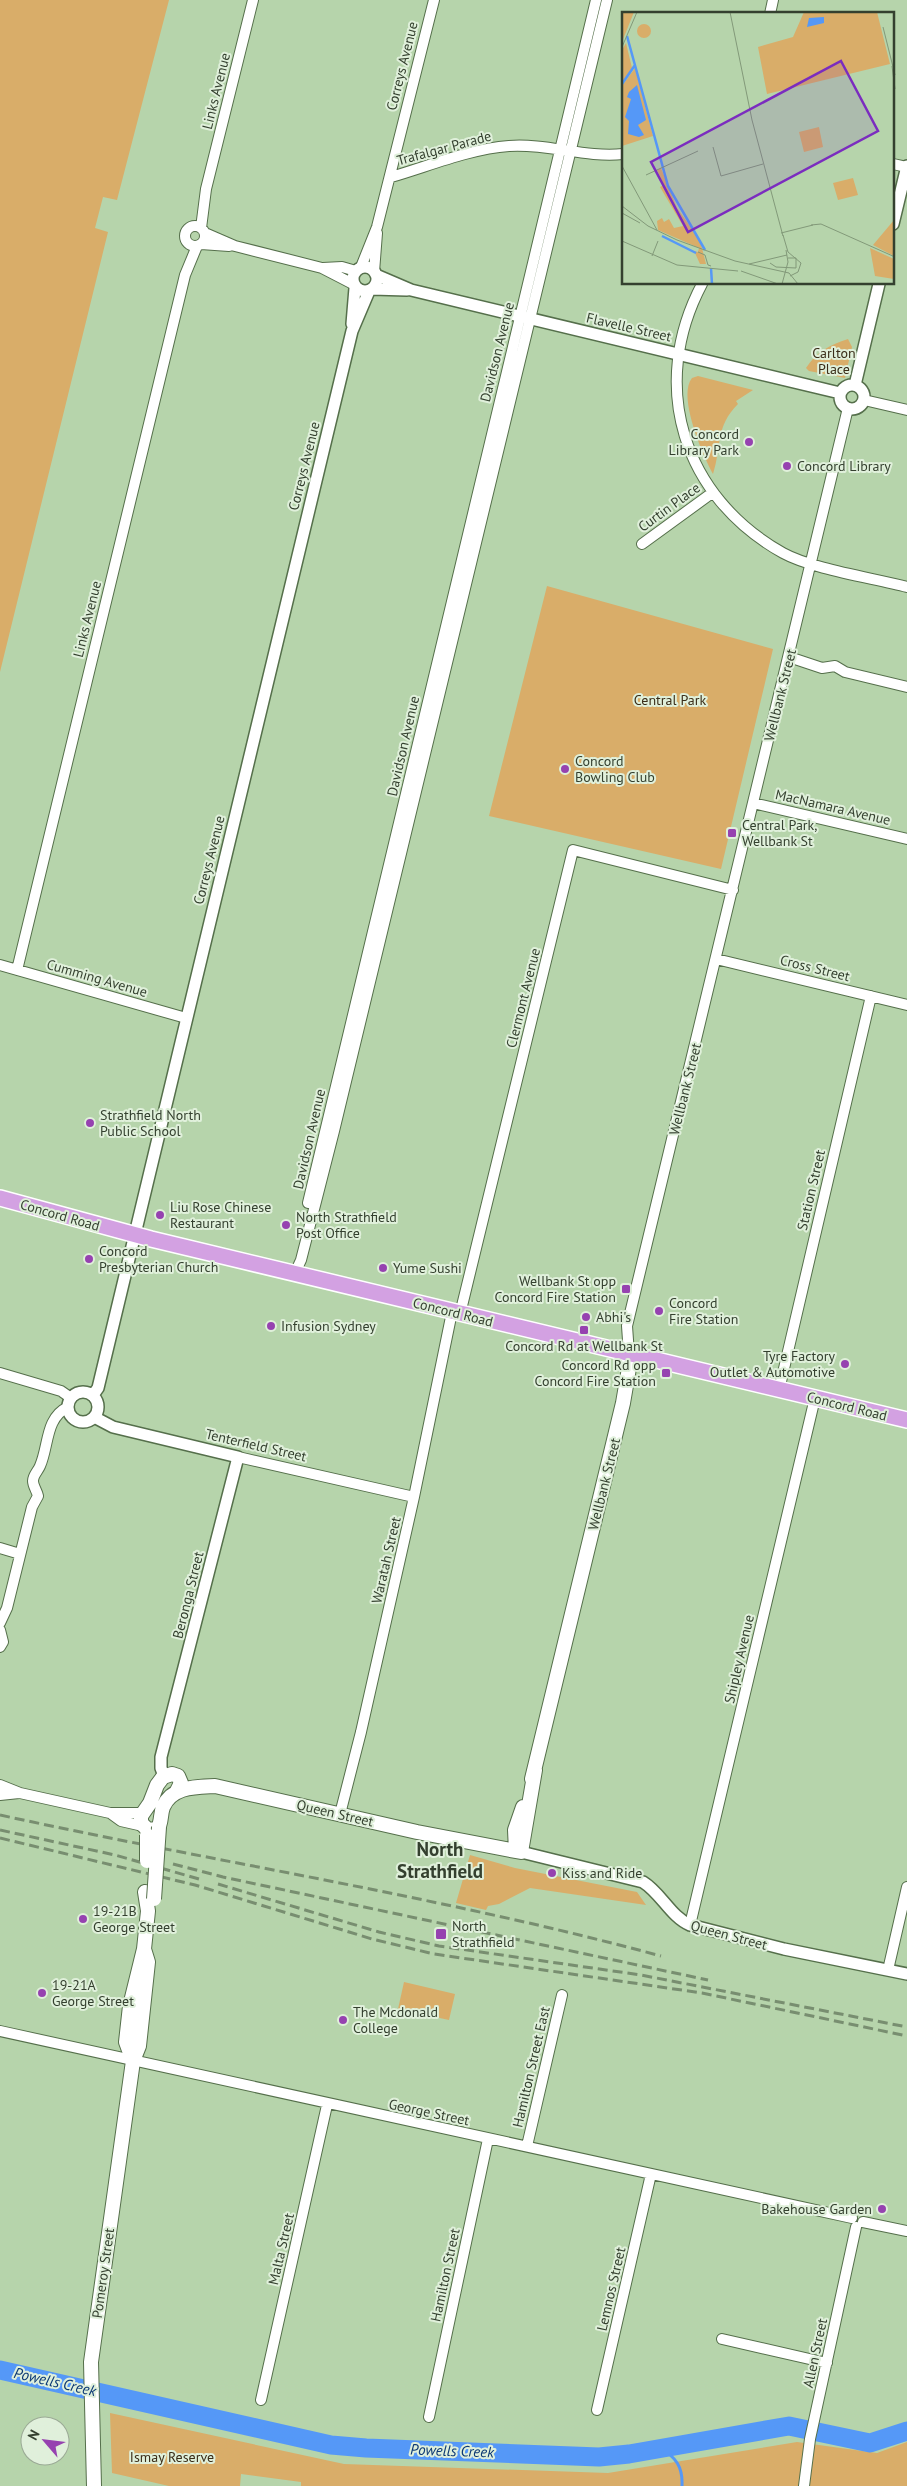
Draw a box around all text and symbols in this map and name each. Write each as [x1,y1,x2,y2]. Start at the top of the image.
inset map [622,12,894,285]
street label: Correys Avenue [382,20,422,112]
street label: Links Avenue [198,51,234,131]
street label: Trafalgar Parade [395,127,493,169]
street label: Davidson Avenue [476,300,518,404]
street label: Flavelle Street [585,308,674,346]
park label: Carlton Place [812,344,856,378]
street label: Correys Avenue [284,420,324,512]
place label: Concord Library Park [668,425,739,459]
marker: Concord Library Park [743,436,755,448]
place label: Concord Library [797,457,891,475]
marker: Concord Library [781,460,793,472]
street label: Curtin Place [634,478,704,536]
street label: Links Avenue [69,579,105,659]
street label: Wellbank Street [760,647,800,743]
park label: Central Park [634,691,706,709]
street label: Davidson Avenue [383,694,423,798]
place label: Concord Bowling Club [575,752,655,786]
marker: Concord Bowling Club [559,763,571,775]
street label: MacNamara Avenue [774,785,892,829]
street label: Correys Avenue [189,814,229,906]
place label: Central Park, Wellbank St [742,816,817,850]
marker: Central Park, Wellbank St [726,827,738,839]
street label: Clermont Avenue [502,946,544,1050]
street label: Cross Street [778,951,852,985]
street label: Cumming Avenue [45,955,149,1001]
street label: Wellbank Street [665,1041,705,1137]
street label: Davidson Avenue [289,1087,329,1191]
place label: Strathfield North Public School [100,1106,201,1140]
marker: Strathfield North Public School [84,1117,96,1129]
street label: Station Street [793,1148,829,1232]
street label: Concord Road [18,1195,102,1235]
place label: Liu Rose Chinese Restaurant [170,1198,271,1232]
place label: North Strathfield Post Office [296,1208,397,1242]
marker: Liu Rose Chinese Restaurant [154,1209,166,1221]
marker: North Strathfield Post Office [280,1219,292,1231]
place label: Concord Presbyterian Church [99,1242,219,1276]
marker: Concord Presbyterian Church [83,1253,95,1265]
place label: Yume Sushi [393,1259,462,1277]
marker: Yume Sushi [377,1262,389,1274]
place label: Wellbank St opp Concord Fire Station [494,1272,616,1306]
marker: Wellbank St opp Concord Fire Station [620,1283,632,1295]
street label: Concord Road [411,1293,495,1331]
place label: Concord Fire Station [669,1294,738,1328]
marker: Concord Fire Station [653,1305,665,1317]
place label: Abhi's [596,1308,631,1326]
marker: Abhi's [580,1311,592,1323]
place label: Infusion Sydney [281,1317,376,1335]
marker: Infusion Sydney [265,1320,277,1332]
marker: Concord Rd at Wellbank St [578,1324,590,1336]
place label: Concord Rd at Wellbank St [505,1337,663,1355]
place label: Tyre Factory Outlet & Automotive [710,1347,835,1381]
place label: Concord Rd opp Concord Fire Station [534,1356,656,1390]
marker: Tyre Factory Outlet & Automotive [839,1358,851,1370]
marker: Concord Rd opp Concord Fire Station [660,1367,672,1379]
street label: Concord Road [805,1387,889,1425]
street label: Tenterfield Street [204,1425,308,1465]
street label: Wellbank Street [584,1436,624,1532]
street label: Waratah Street [367,1515,405,1605]
street label: Beronga Street [168,1549,208,1640]
street label: Shipley Avenue [720,1613,758,1705]
street label: Queen Street [295,1795,375,1831]
district label: North Strathfield [397,1837,483,1883]
place label: Kiss and Ride [562,1864,642,1882]
marker: Kiss and Ride [546,1867,558,1879]
place label: 19-21B George Street [93,1902,175,1936]
marker: 19-21B George Street [77,1913,89,1925]
street label: Queen Street [689,1916,769,1954]
place label: North Strathfield [452,1917,515,1951]
marker: North Strathfield [434,1927,448,1941]
place label: 19-21A George Street [52,1976,134,2010]
marker: 19-21A George Street [36,1987,48,1999]
place label: The Mcdonald College [353,2003,438,2037]
street label: Hamilton Street East [508,2004,554,2129]
marker: The Mcdonald College [337,2014,349,2026]
street label: George Street [387,2095,471,2129]
place label: Bakehouse Garden [761,2200,872,2218]
marker: Bakehouse Garden [876,2203,888,2215]
street label: Malta Street [264,2211,298,2287]
street label: Pomeroy Street [88,2226,118,2319]
street label: Hamilton Street [426,2227,464,2323]
street label: Lemnos Street [593,2245,629,2333]
street label: Allen Street [799,2316,831,2389]
water label: Powells Creek [12,2363,99,2400]
north arrow [20,2416,70,2466]
text: N [23,2427,44,2443]
water label: Powells Creek [410,2440,496,2462]
park label: Ismay Reserve [130,2448,214,2466]

